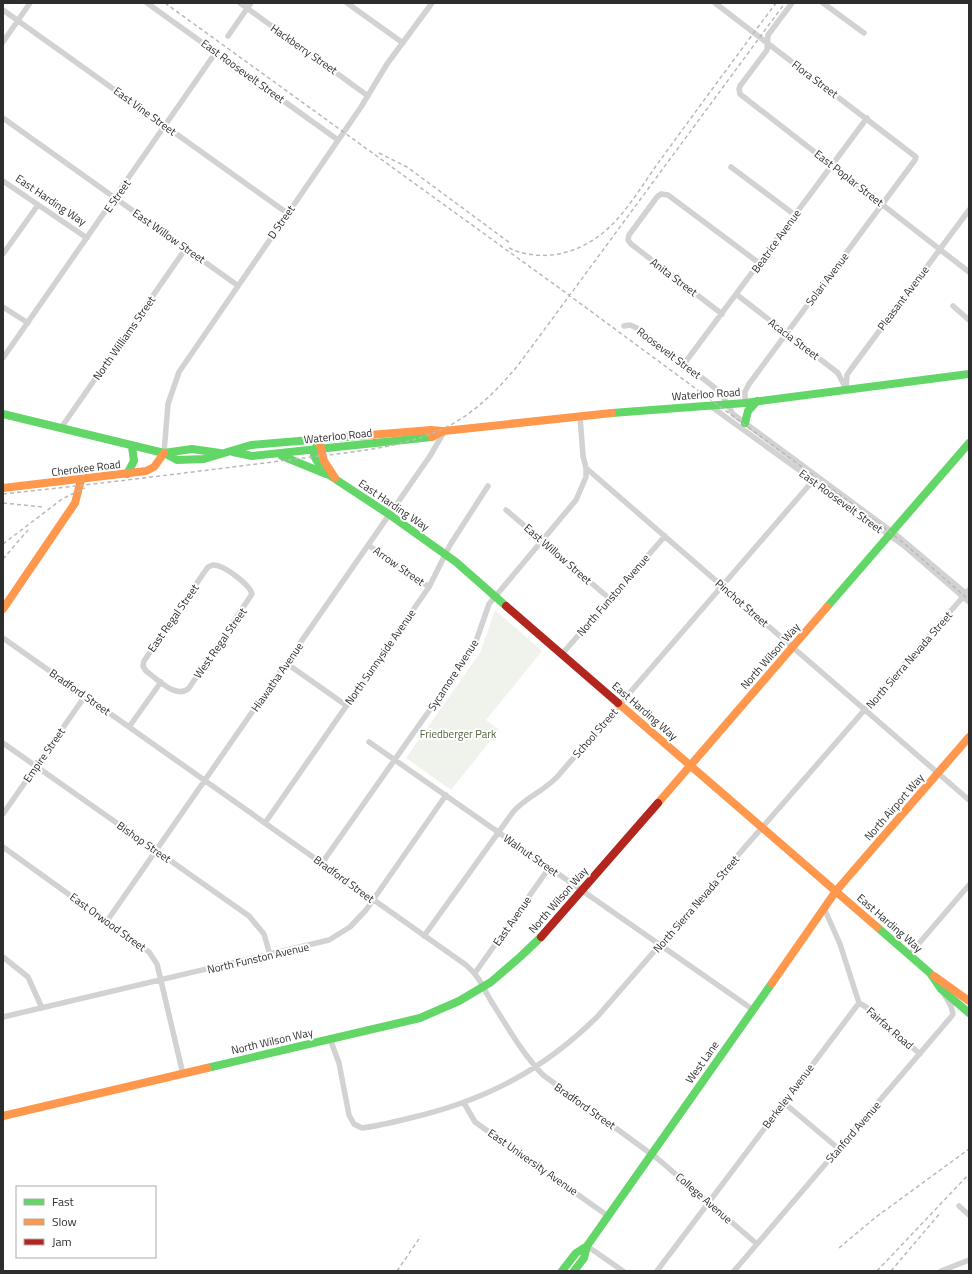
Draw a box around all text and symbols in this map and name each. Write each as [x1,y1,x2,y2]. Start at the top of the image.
street label: Hackberry Street [267,20,341,78]
street label: East Roosevelt Street [198,35,288,107]
street label: Flora Street [789,56,842,102]
street label: East Vine Street [110,83,180,139]
street label: East Poplar Street [811,146,887,210]
street label: East Harding Way [12,170,90,230]
street label: E Street [100,176,134,216]
street label: D Street [264,202,298,242]
street label: East Willow Street [130,205,209,267]
street label: Beatrice Avenue [747,206,805,276]
street label: Solari Avenue [802,249,853,309]
street label: Anita Street [647,254,701,300]
street label: Pleasant Avenue [873,262,933,334]
street label: North Williams Street [89,293,159,383]
street label: Acacia Street [765,314,823,364]
street label: Roosevelt Street [634,323,705,383]
street label: Waterloo Road [671,384,741,404]
street label: Waterloo Road [303,424,373,448]
street label: Cherokee Road [51,456,122,480]
street label: East Roosevelt Street [796,465,886,537]
street label: East Harding Way [355,475,433,535]
street label: East Willow Street [521,520,595,588]
street label: Arrow Street [370,543,428,590]
street label: North Funston Avenue [573,550,653,640]
street label: Pinchot Street [712,575,772,631]
street label: East Regal Street [144,581,202,655]
street label: West Regal Street [190,604,250,682]
street label: North Sunnyside Avenue [341,605,419,708]
street label: North Sierra Nevada Street [862,608,956,712]
street label: North Wilson Way [737,619,804,693]
street label: Sycamore Avenue [424,636,482,714]
street label: Hiawatha Avenue [247,639,307,715]
street label: Bradford Street [46,665,114,719]
street label: East Harding Way [609,678,682,744]
street label: School Street [569,704,621,761]
street label: Empire Street [19,724,69,786]
park label: Friedberger Park [420,726,497,742]
street label: North Airport Way [860,770,928,844]
street label: Bishop Street [114,817,174,867]
street label: Walnut Street [500,830,562,880]
street label: Bradford Street [310,852,378,907]
street label: North Sierra Nevada Street [649,852,743,956]
street label: North Wilson Way [525,863,592,937]
street label: East Orwood Street [67,889,149,955]
street label: East Harding Way [854,890,927,956]
street label: East Avenue [489,893,535,949]
street label: North Funston Avenue [206,938,311,977]
street label: Fairfax Road [863,1003,917,1053]
street label: North Wilson Way [230,1024,315,1058]
street label: West Lane [681,1037,723,1087]
street label: Berkeley Avenue [758,1060,818,1132]
street label: Bradford Street [551,1079,619,1133]
street label: Stanford Avenue [822,1097,885,1166]
street label: East University Avenue [485,1125,582,1199]
street label: College Avenue [672,1169,736,1227]
legend [16,1186,156,1258]
text: Fast [52,1192,75,1211]
text: Slow [52,1212,77,1231]
text: Jam [52,1232,72,1251]

